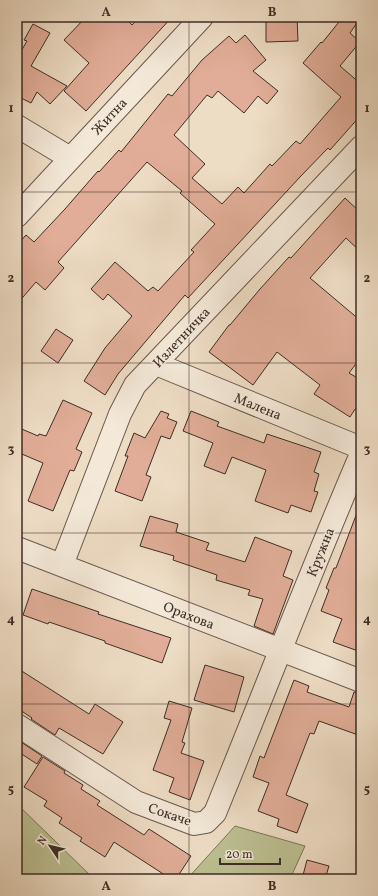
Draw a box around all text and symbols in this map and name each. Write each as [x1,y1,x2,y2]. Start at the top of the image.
text: A [101,4,111,22]
text: B [268,4,277,22]
street label: Житна [88,94,132,140]
text: 1 [8,100,14,118]
text: 1 [364,100,370,118]
text: 2 [8,270,15,288]
text: 2 [364,270,371,288]
street label: Излетничка [149,303,215,373]
street label: Малена [231,389,284,426]
text: 3 [8,441,15,459]
text: 3 [364,441,371,459]
street label: Кружна [303,525,340,580]
street label: Орахова [160,598,217,635]
text: 4 [7,611,15,629]
text: 4 [363,611,371,629]
text: 5 [8,781,14,799]
text: 5 [364,781,370,799]
street label: Сокаче [145,799,194,832]
north arrow [30,826,70,866]
text: N [35,834,51,849]
scale bar [220,840,280,866]
text: 20 m [226,847,253,863]
text: A [101,878,111,896]
text: B [268,878,277,896]

